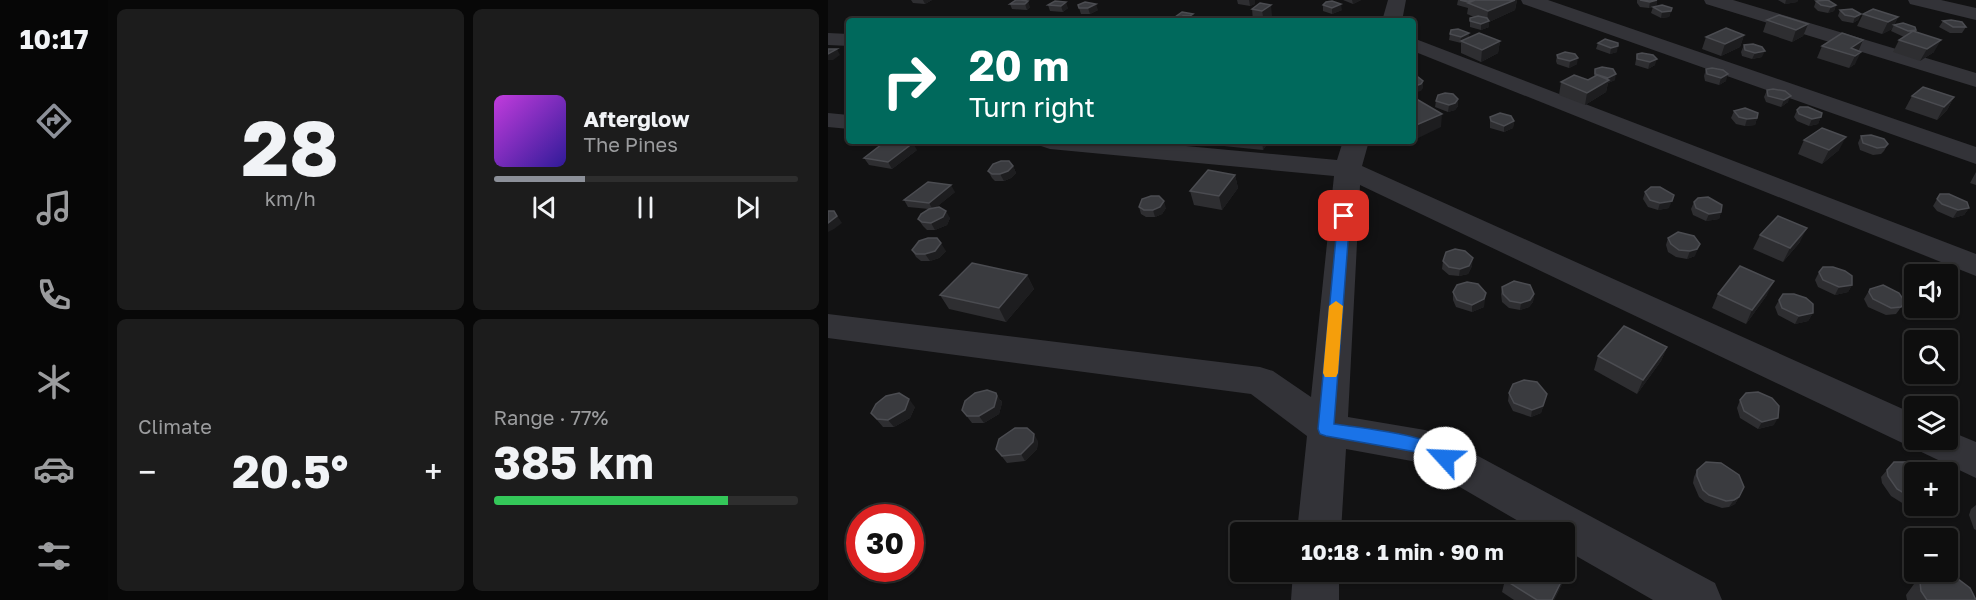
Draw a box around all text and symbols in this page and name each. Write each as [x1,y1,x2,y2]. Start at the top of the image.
text: 10:17 [20,23,88,55]
text: 20 m [969,40,1069,90]
icon: right [870,42,948,120]
text: Turn right [969,91,1095,123]
icon: directions [33,100,75,142]
text: 28 [241,100,339,193]
text: Afterglow [584,105,689,132]
text: The Pines [584,132,678,156]
text: km/h [265,186,316,210]
icon: music [33,187,75,229]
pin [1318,190,1369,241]
icon: previous [528,191,561,224]
icon: pause [629,191,662,224]
icon: next [731,191,764,224]
icon: arrive [1327,199,1360,232]
map controls [1904,264,1958,582]
button: sound [1904,264,1958,318]
icon: phone [33,274,75,316]
button: search [1904,330,1958,384]
icon: climate [33,361,75,403]
button: layers [1904,396,1958,450]
text: Range · 77% [494,405,608,429]
text: Climate [138,414,212,438]
position arrow [1413,426,1477,490]
text: 385 km [494,435,654,489]
text: 20.5° [232,444,348,498]
icon: car [33,448,75,490]
text: − [138,452,156,491]
text: + [424,452,442,491]
button: + [1904,462,1958,516]
speed limit sign: 30 [846,504,924,582]
button: − [1904,528,1958,582]
icon: filters [33,535,75,577]
text: 10:18 · 1 min · 90 m [1301,538,1504,565]

